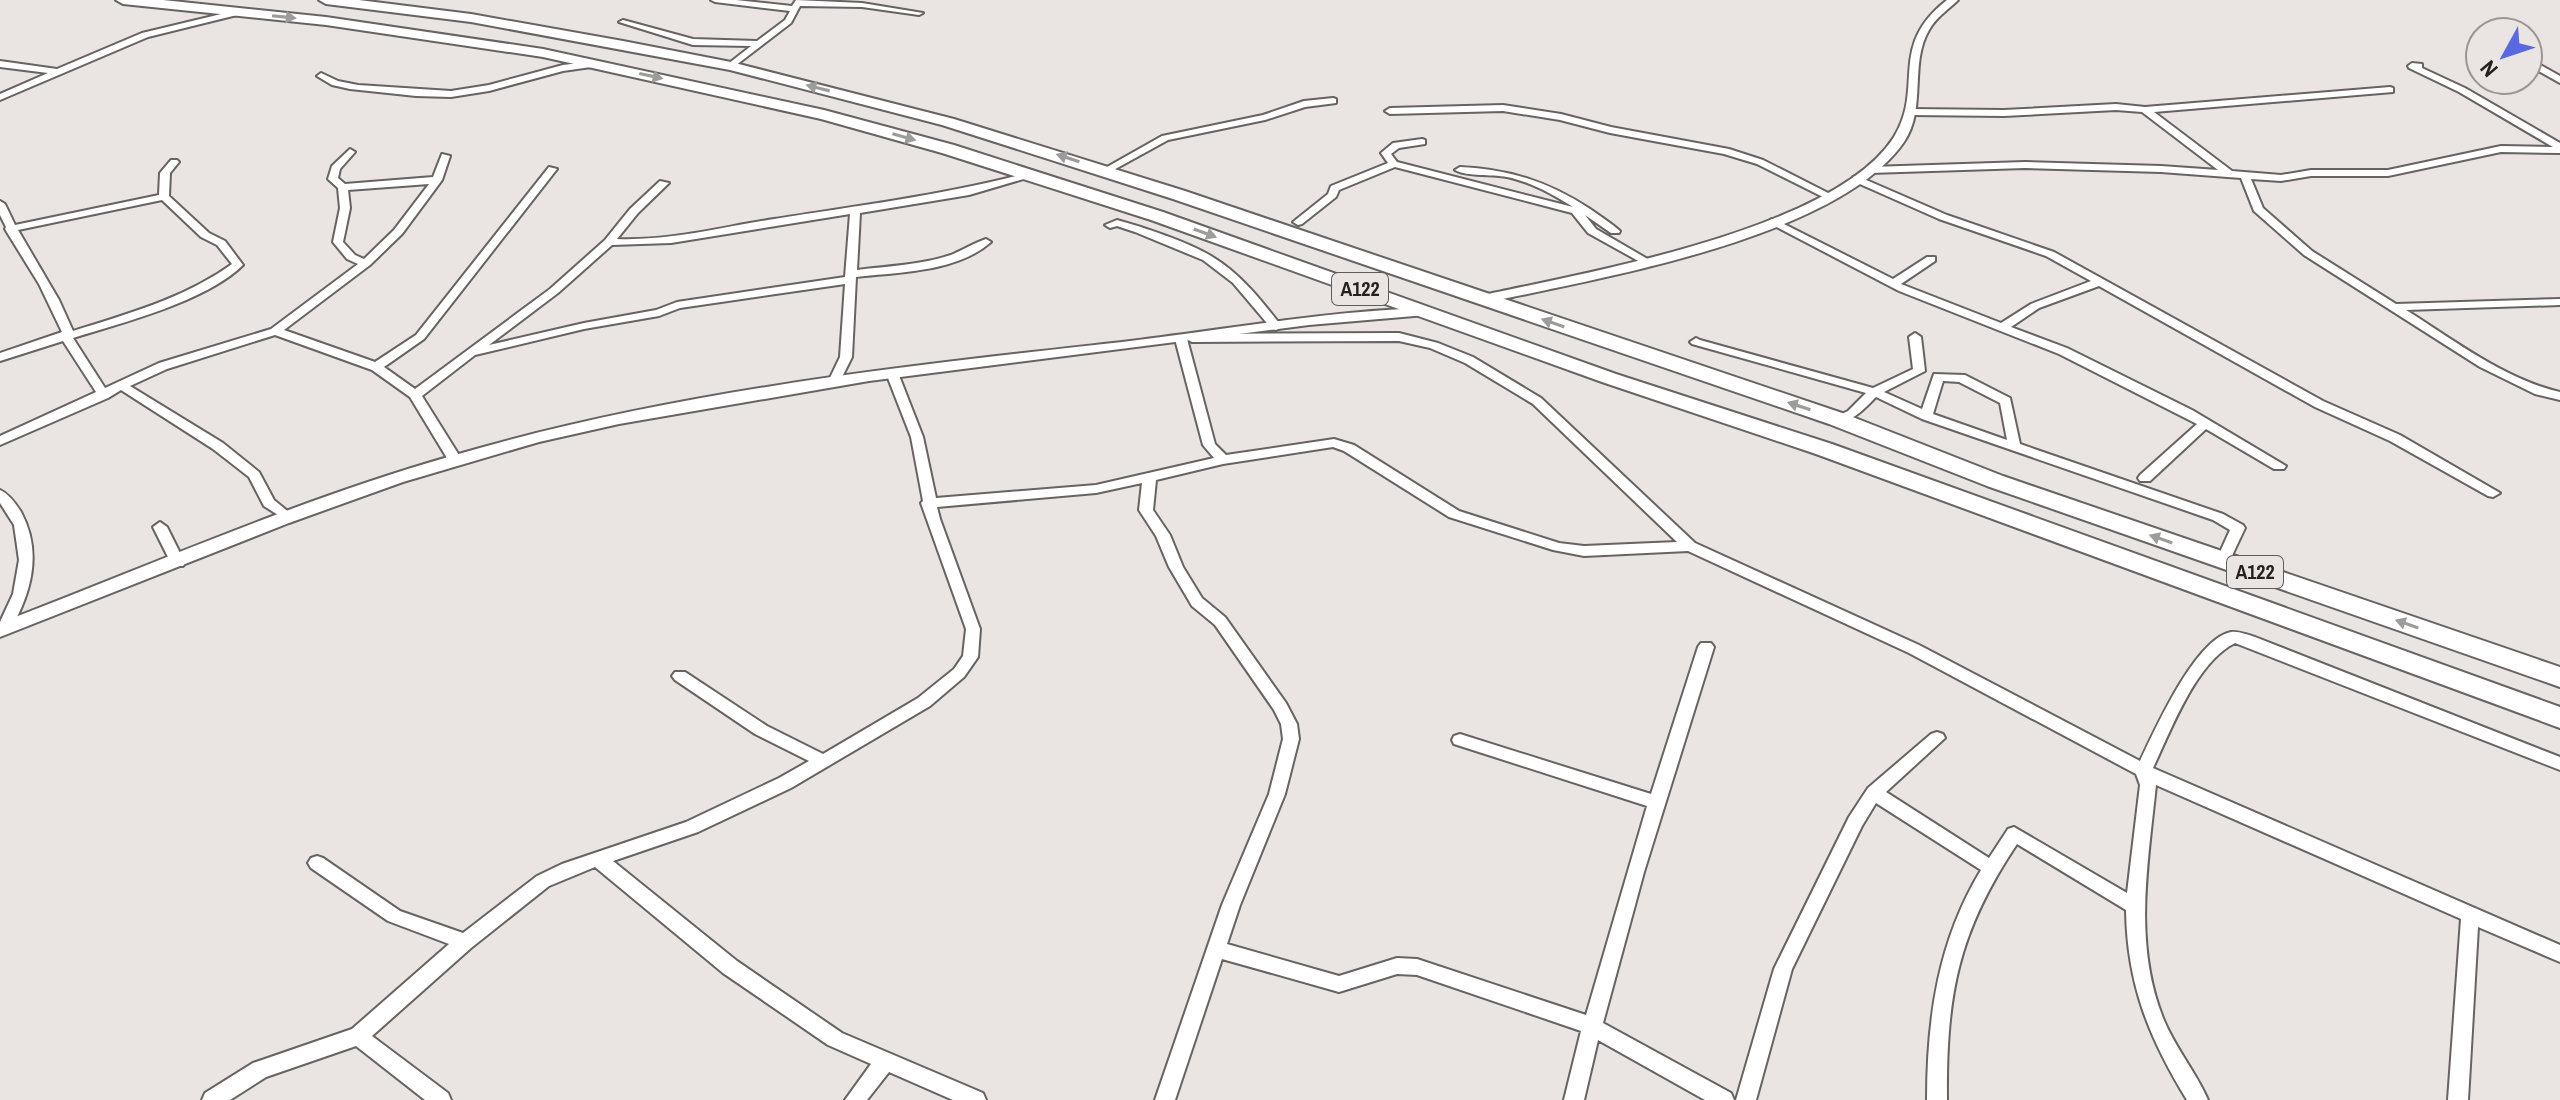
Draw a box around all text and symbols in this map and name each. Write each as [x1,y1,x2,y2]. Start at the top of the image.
one-way arrow [272,10,297,23]
north arrow [2464,16,2544,96]
text: N [2473,54,2504,83]
one-way arrow [639,70,664,82]
one-way arrow [805,81,830,93]
one-way arrow [892,131,916,144]
one-way arrow [1056,152,1080,164]
one-way arrow [1193,228,1217,240]
road number: A122 [1332,273,1388,305]
one-way arrow [1541,316,1565,329]
one-way arrow [1787,400,1811,412]
one-way arrow [2149,533,2173,545]
road number: A122 [2227,556,2283,588]
one-way arrow [2395,618,2419,630]

